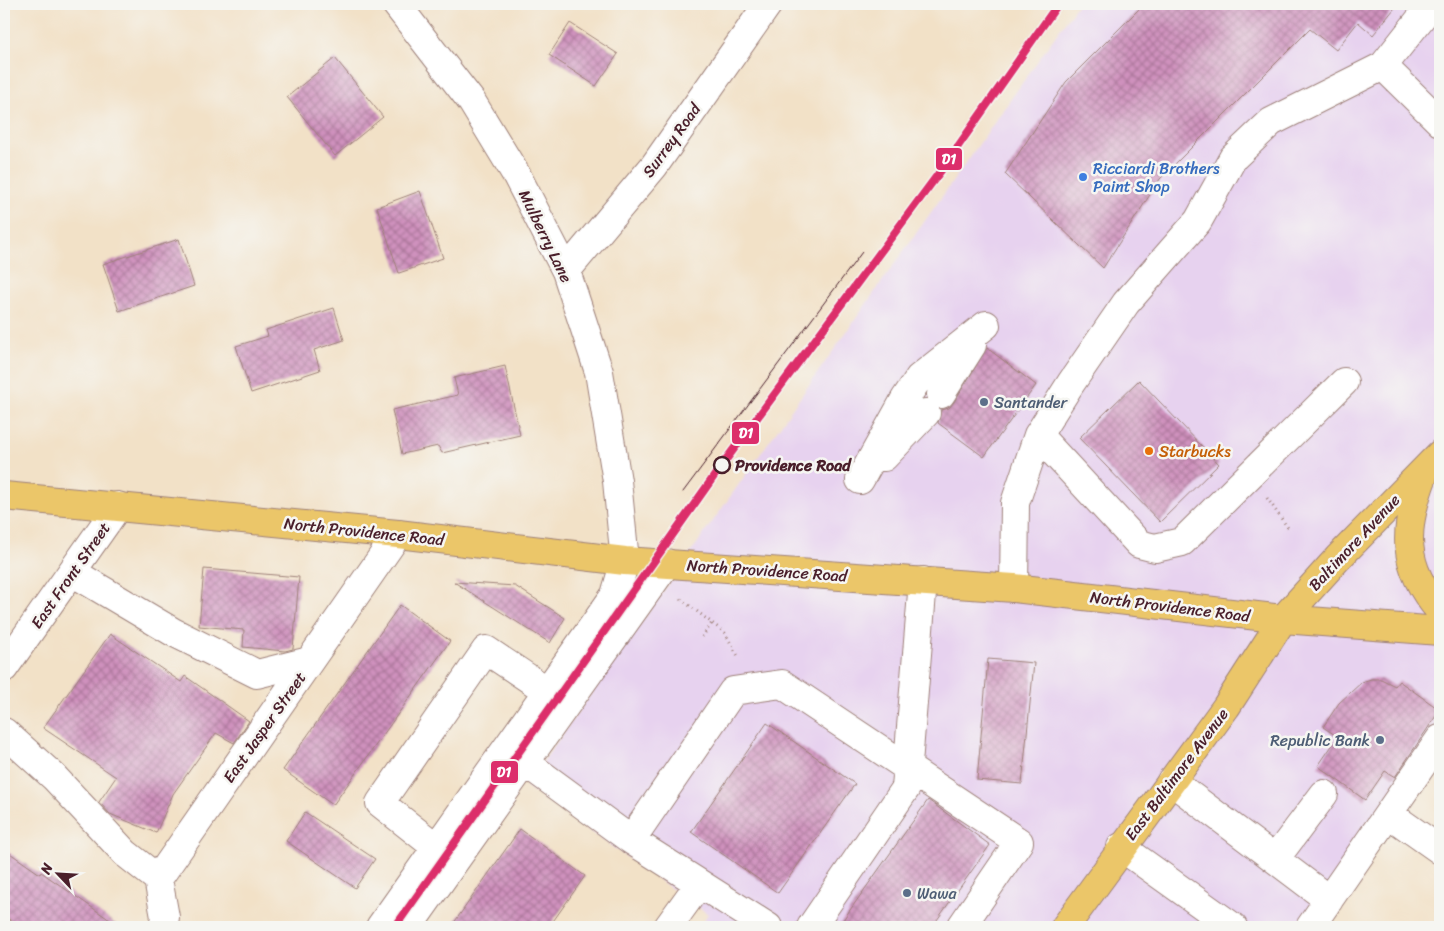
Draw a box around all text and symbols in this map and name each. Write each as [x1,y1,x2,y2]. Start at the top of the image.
street label: Surrey Road [634,96,709,184]
line badge: D1 [935,147,963,171]
text: D1 [942,147,956,172]
place label: Ricciardi Brothers Paint Shop [1093,154,1220,201]
marker: Ricciardi Brothers Paint Shop [1077,171,1089,183]
street label: Mulberry Lane [510,185,581,288]
place label: Santander [994,388,1069,417]
marker: Santander [978,396,990,408]
line badge: D1 [731,421,760,445]
text: D1 [739,421,753,446]
place label: Starbucks [1159,437,1231,466]
marker: Starbucks [1143,445,1155,457]
place label: Providence Road [735,451,852,480]
marker: Providence Road [713,456,731,474]
street label: Baltimore Avenue [1301,487,1408,598]
street label: North Providence Road [283,509,447,554]
street label: East Front Street [23,516,118,635]
street label: North Providence Road [686,550,850,591]
street label: North Providence Road [1088,582,1253,631]
street label: East Jasper Street [215,665,314,789]
street label: East Baltimore Avenue [1117,702,1236,847]
place label: Republic Bank [1270,726,1370,755]
marker: Republic Bank [1374,734,1386,746]
line badge: D1 [490,760,519,784]
text: D1 [497,760,511,785]
north arrow [32,848,82,898]
text: N [33,859,60,879]
place label: Wawa [917,879,957,908]
marker: Wawa [901,887,913,899]

